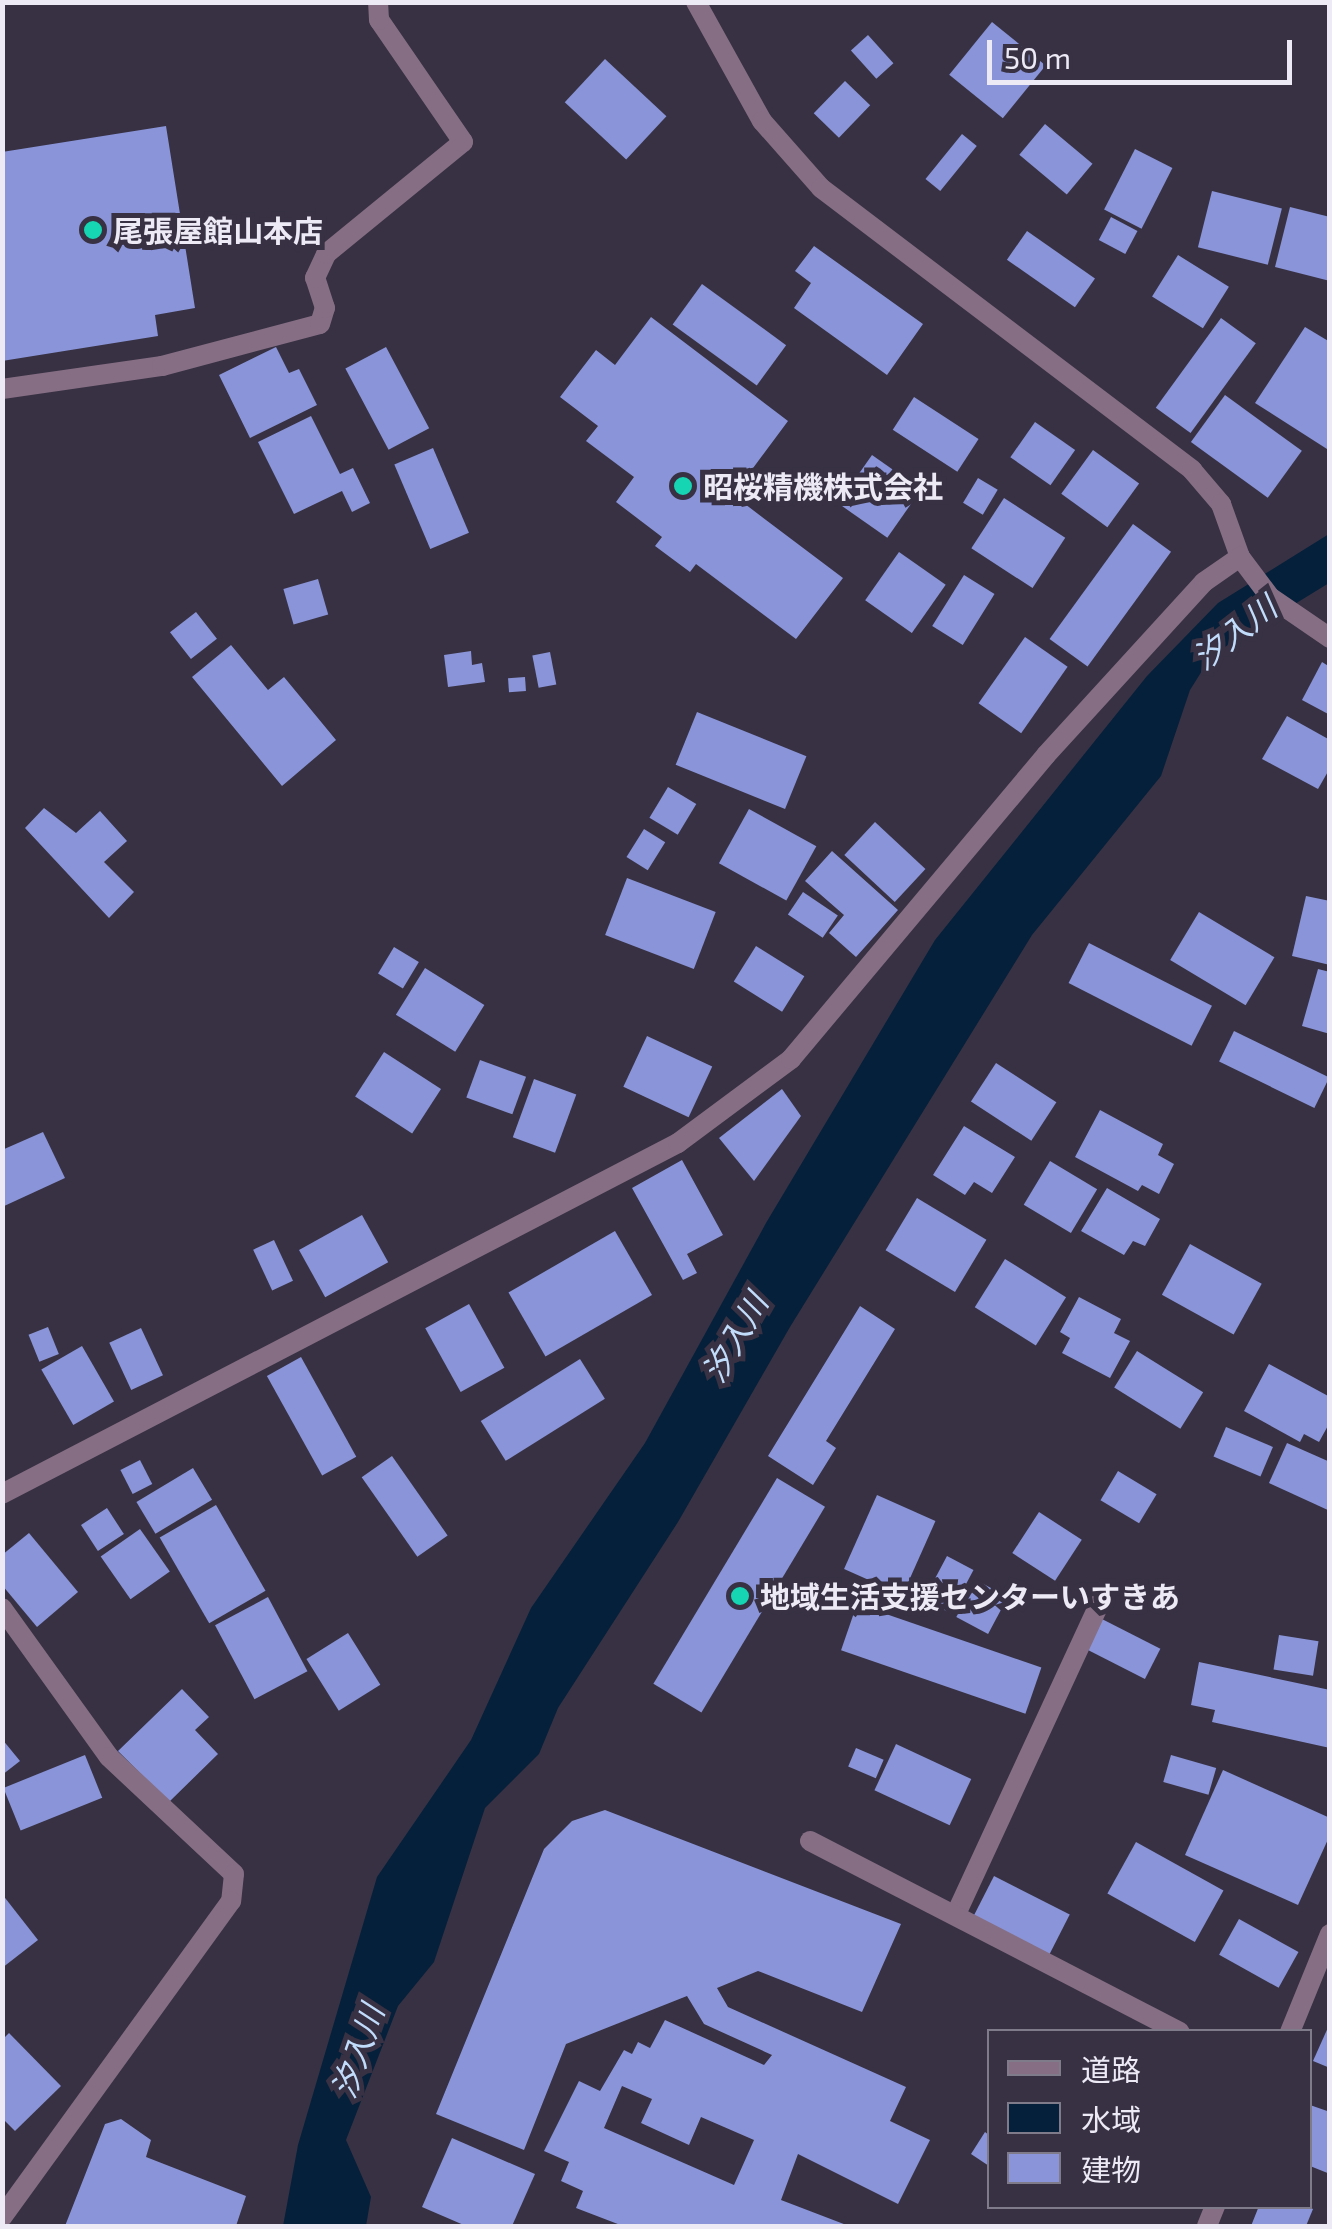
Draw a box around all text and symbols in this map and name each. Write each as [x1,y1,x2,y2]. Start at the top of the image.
scale bar [992,20,1297,82]
text: 50 m [1004,39,1071,75]
place label: 尾張屋館山本店 [113,212,323,248]
marker: 尾張屋館山本店 [82,219,104,241]
place label: 昭桜精機株式会社 [703,468,943,504]
marker: 昭桜精機株式会社 [672,475,694,497]
water label: 汐入川 [1184,587,1284,677]
water label: 汐入川 [693,1286,775,1388]
place label: 地域生活支援センターいすきあ [760,1578,1180,1614]
marker: 地域生活支援センターいすきあ [729,1585,751,1607]
water label: 汐入川 [323,1999,391,2103]
legend [987,2029,1312,2209]
text: 道路 [1081,2051,1141,2087]
text: 水域 [1081,2101,1141,2137]
text: 建物 [1081,2151,1141,2187]

